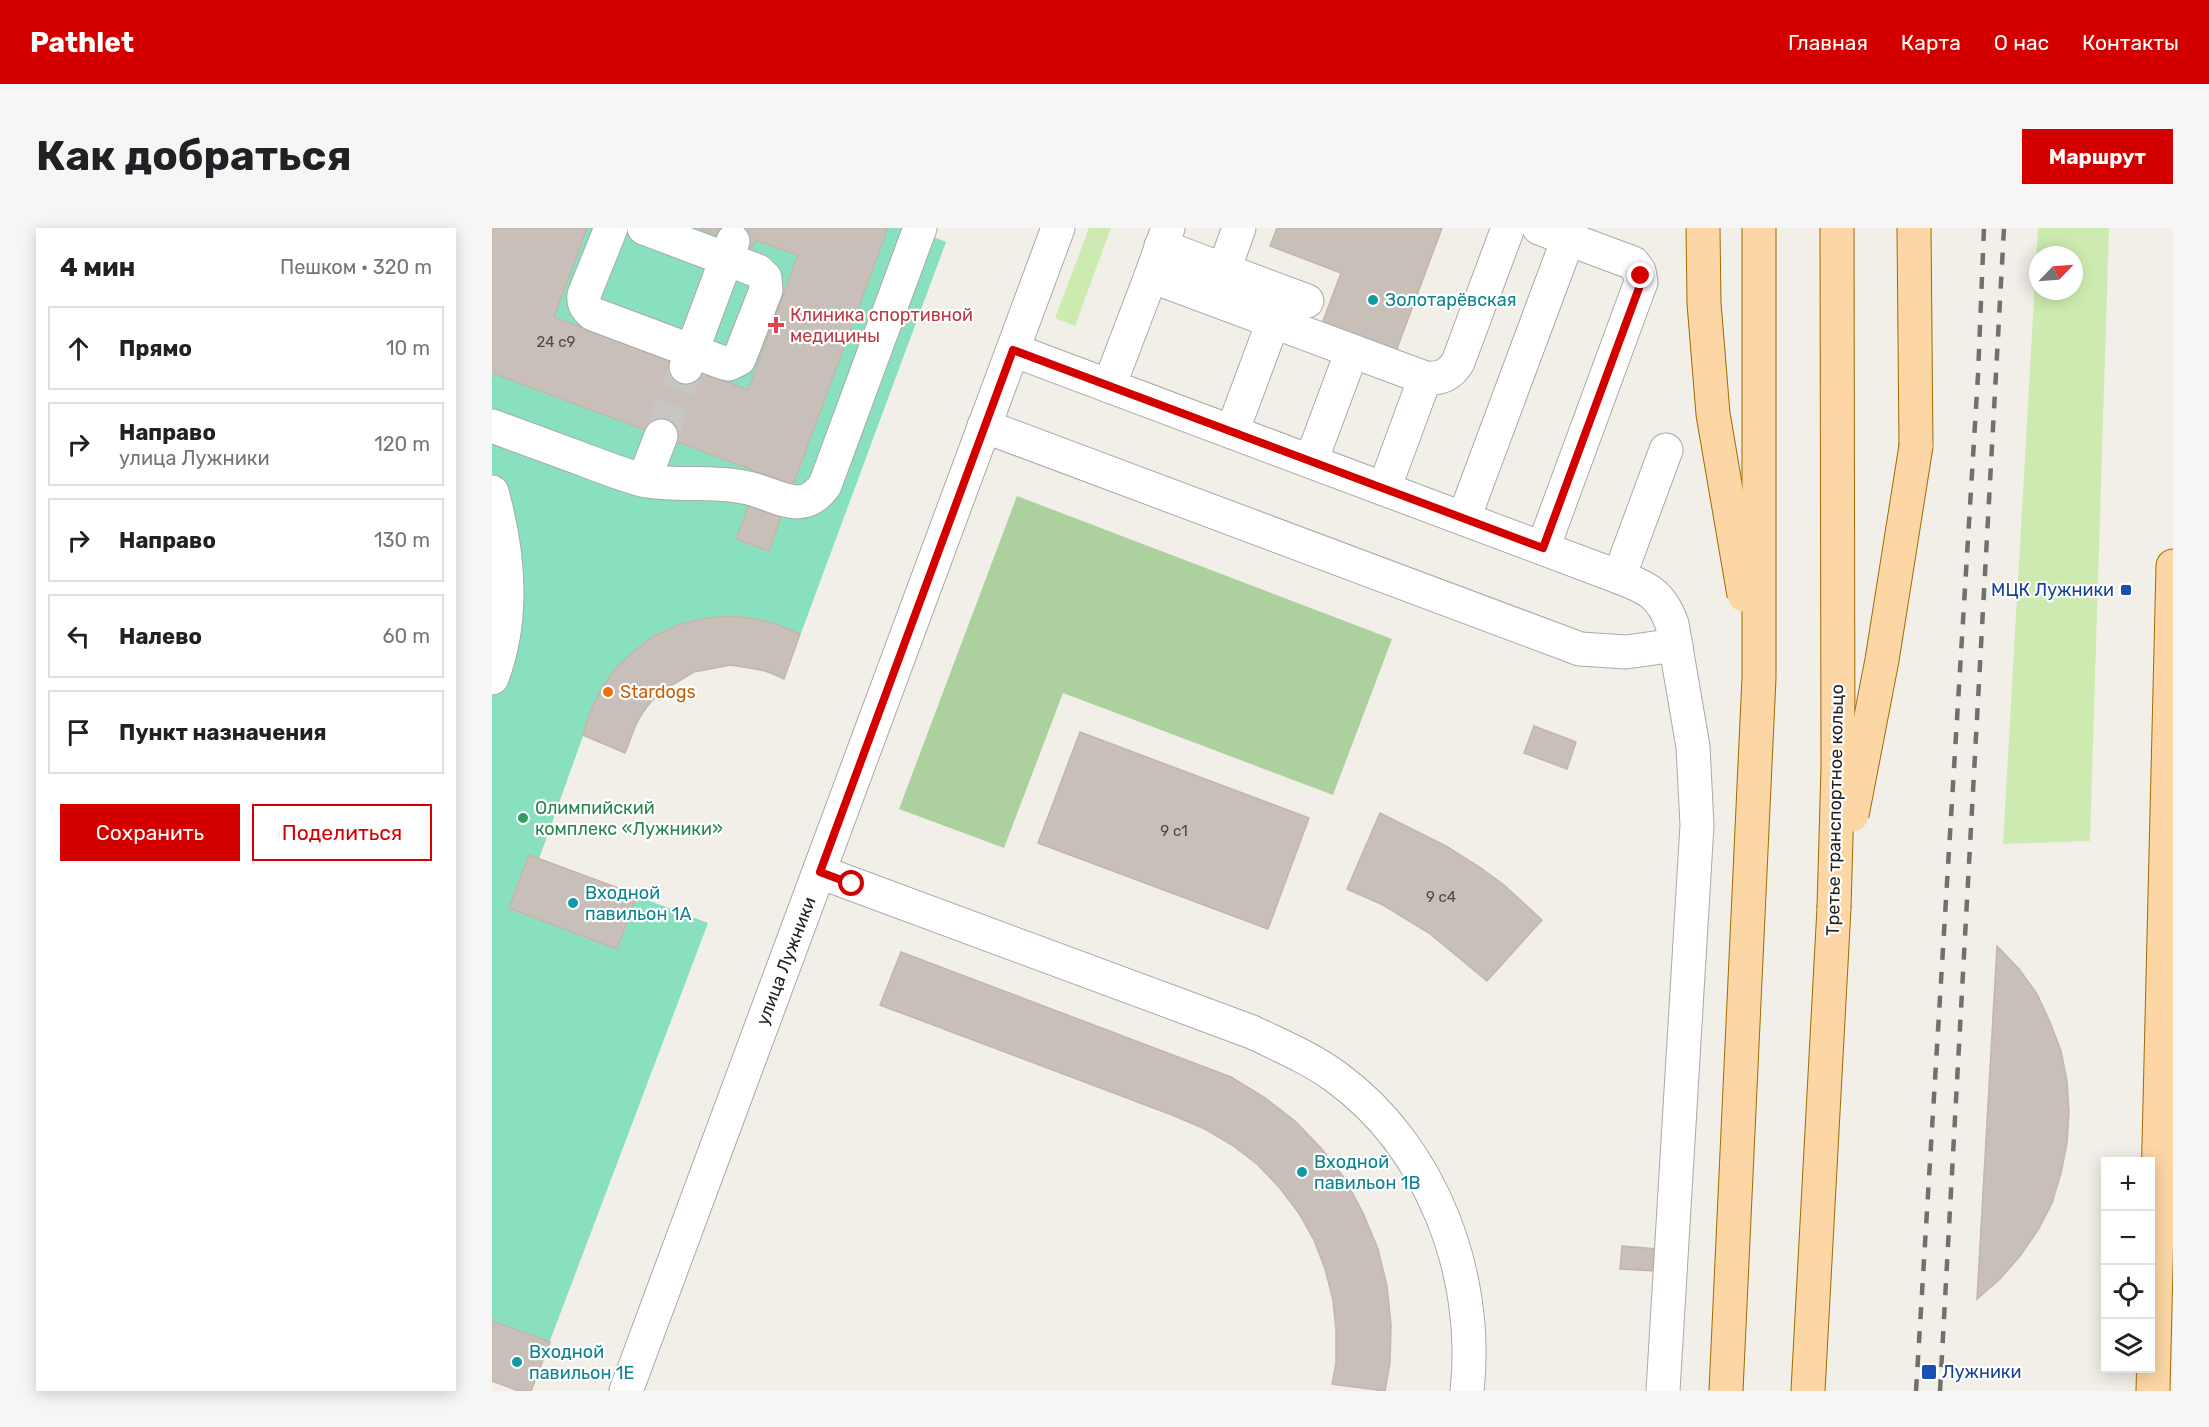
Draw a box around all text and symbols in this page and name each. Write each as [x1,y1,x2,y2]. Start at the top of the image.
text: Pathlet [30,26,134,59]
text: Главная [1788,30,1868,55]
text: Карта [1901,30,1961,55]
text: О нас [1994,30,2049,55]
text: Контакты [2082,30,2179,55]
button: Маршрут [2022,129,2173,184]
text: Как добраться [36,131,352,181]
north arrow [2029,246,2083,300]
text: 4 мин [60,252,135,283]
text: Пешком · 320 m [280,255,432,279]
route end [1627,262,1653,288]
place label: Золотарёвская [1385,289,1517,311]
marker: Золотарёвская [1366,293,1380,307]
place label: Клиника спортивной медицины [790,304,973,347]
marker: Клиника спортивной медицины [767,316,785,334]
icon: ahead [62,332,95,365]
house number: 24 с9 [537,333,576,351]
text: Прямо [119,335,192,362]
text: 10 m [386,336,430,360]
text: Направо [119,419,216,446]
icon: right [62,428,95,461]
text: 120 m [374,432,430,456]
text: улица Лужники [119,446,270,470]
icon: right [62,524,95,557]
text: Направо [119,527,216,554]
text: 130 m [374,528,430,552]
place label: МЦК Лужники [1991,579,2114,601]
marker: МЦК Лужники [2119,583,2133,597]
icon: left [62,620,95,653]
text: Налево [119,623,202,650]
text: 60 m [383,624,430,648]
place label: Stardogs [620,681,696,703]
street label: Третье транспортное кольцо [1822,684,1848,936]
marker: Stardogs [601,685,615,699]
icon: arrive [62,716,95,749]
text: Пункт назначения [119,719,327,746]
place label: Олимпийский комплекс «Лужники» [535,797,723,840]
button: Сохранить [60,804,240,861]
button: Поделиться [252,804,432,861]
marker: Олимпийский комплекс «Лужники» [516,811,530,825]
house number: 9 с1 [1160,822,1188,840]
route start [838,870,864,896]
place label: Входной павильон 1A [585,882,692,925]
house number: 9 с4 [1426,888,1456,906]
street label: улица Лужники [751,894,821,1028]
marker: Входной павильон 1A [566,896,580,910]
place label: Входной павильон 1B [1314,1151,1421,1194]
map controls [2101,1157,2155,1373]
button: + [2101,1157,2155,1211]
marker: Входной павильон 1B [1295,1165,1309,1179]
button: − [2101,1211,2155,1265]
button: locate [2101,1265,2155,1319]
button: layers [2101,1319,2155,1373]
place label: Входной павильон 1E [529,1341,634,1384]
marker: Входной павильон 1E [510,1355,524,1369]
place label: Лужники [1942,1361,2021,1383]
marker: Лужники [1920,1363,1938,1381]

